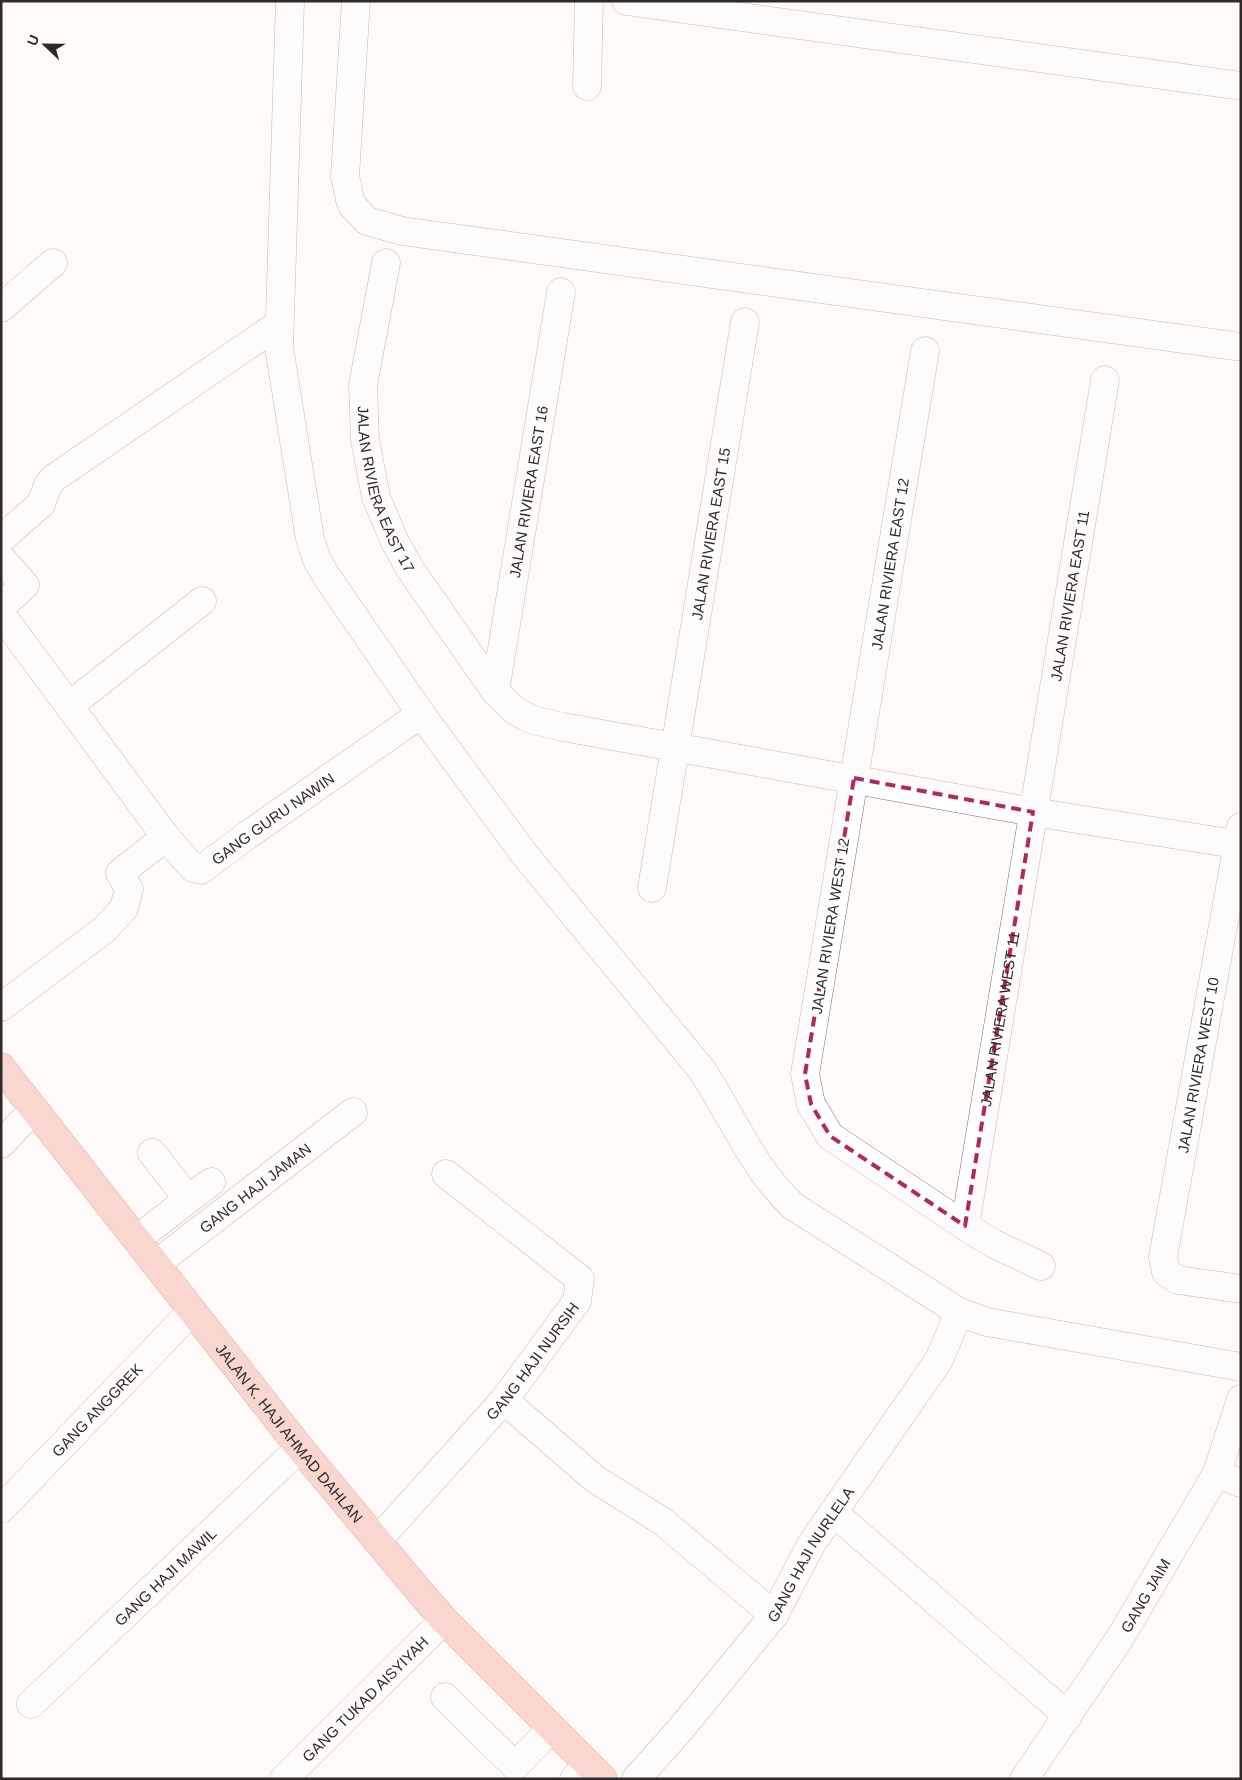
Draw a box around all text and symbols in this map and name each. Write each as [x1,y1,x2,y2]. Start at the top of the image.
north arrow [20,20,70,70]
text: U [24,32,42,48]
street label: JALAN RIVIERA EAST 16 [505,404,551,579]
street label: JALAN RIVIERA EAST 17 [355,405,418,575]
street label: JALAN RIVIERA EAST 15 [688,446,733,621]
street label: JALAN RIVIERA EAST 12 [868,477,912,651]
street label: JALAN RIVIERA EAST 11 [1047,509,1092,682]
street label: GANG GURU NAWIN [208,769,337,868]
street label: JALAN RIVIERA WEST 12 [808,837,852,1015]
street label: JALAN RIVIERA WEST 11 [976,930,1022,1108]
street label: JALAN RIVIERA WEST 10 [1174,976,1222,1154]
street label: GANG HAJI JAMAN [196,1139,314,1236]
street label: GANG HAJI NURSIH [482,1299,582,1423]
street label: JALAN K. HAJI AHMAD DAHLAN [213,1340,367,1526]
street label: GANG ANGGREK [48,1360,145,1460]
street label: GANG HAJI NURLELA [763,1484,857,1625]
street label: GANG HAJI MAWIL [111,1524,219,1629]
street label: GANG JAIM [1117,1556,1173,1635]
street label: GANG TUKAD AISYIYAH [298,1633,431,1765]

